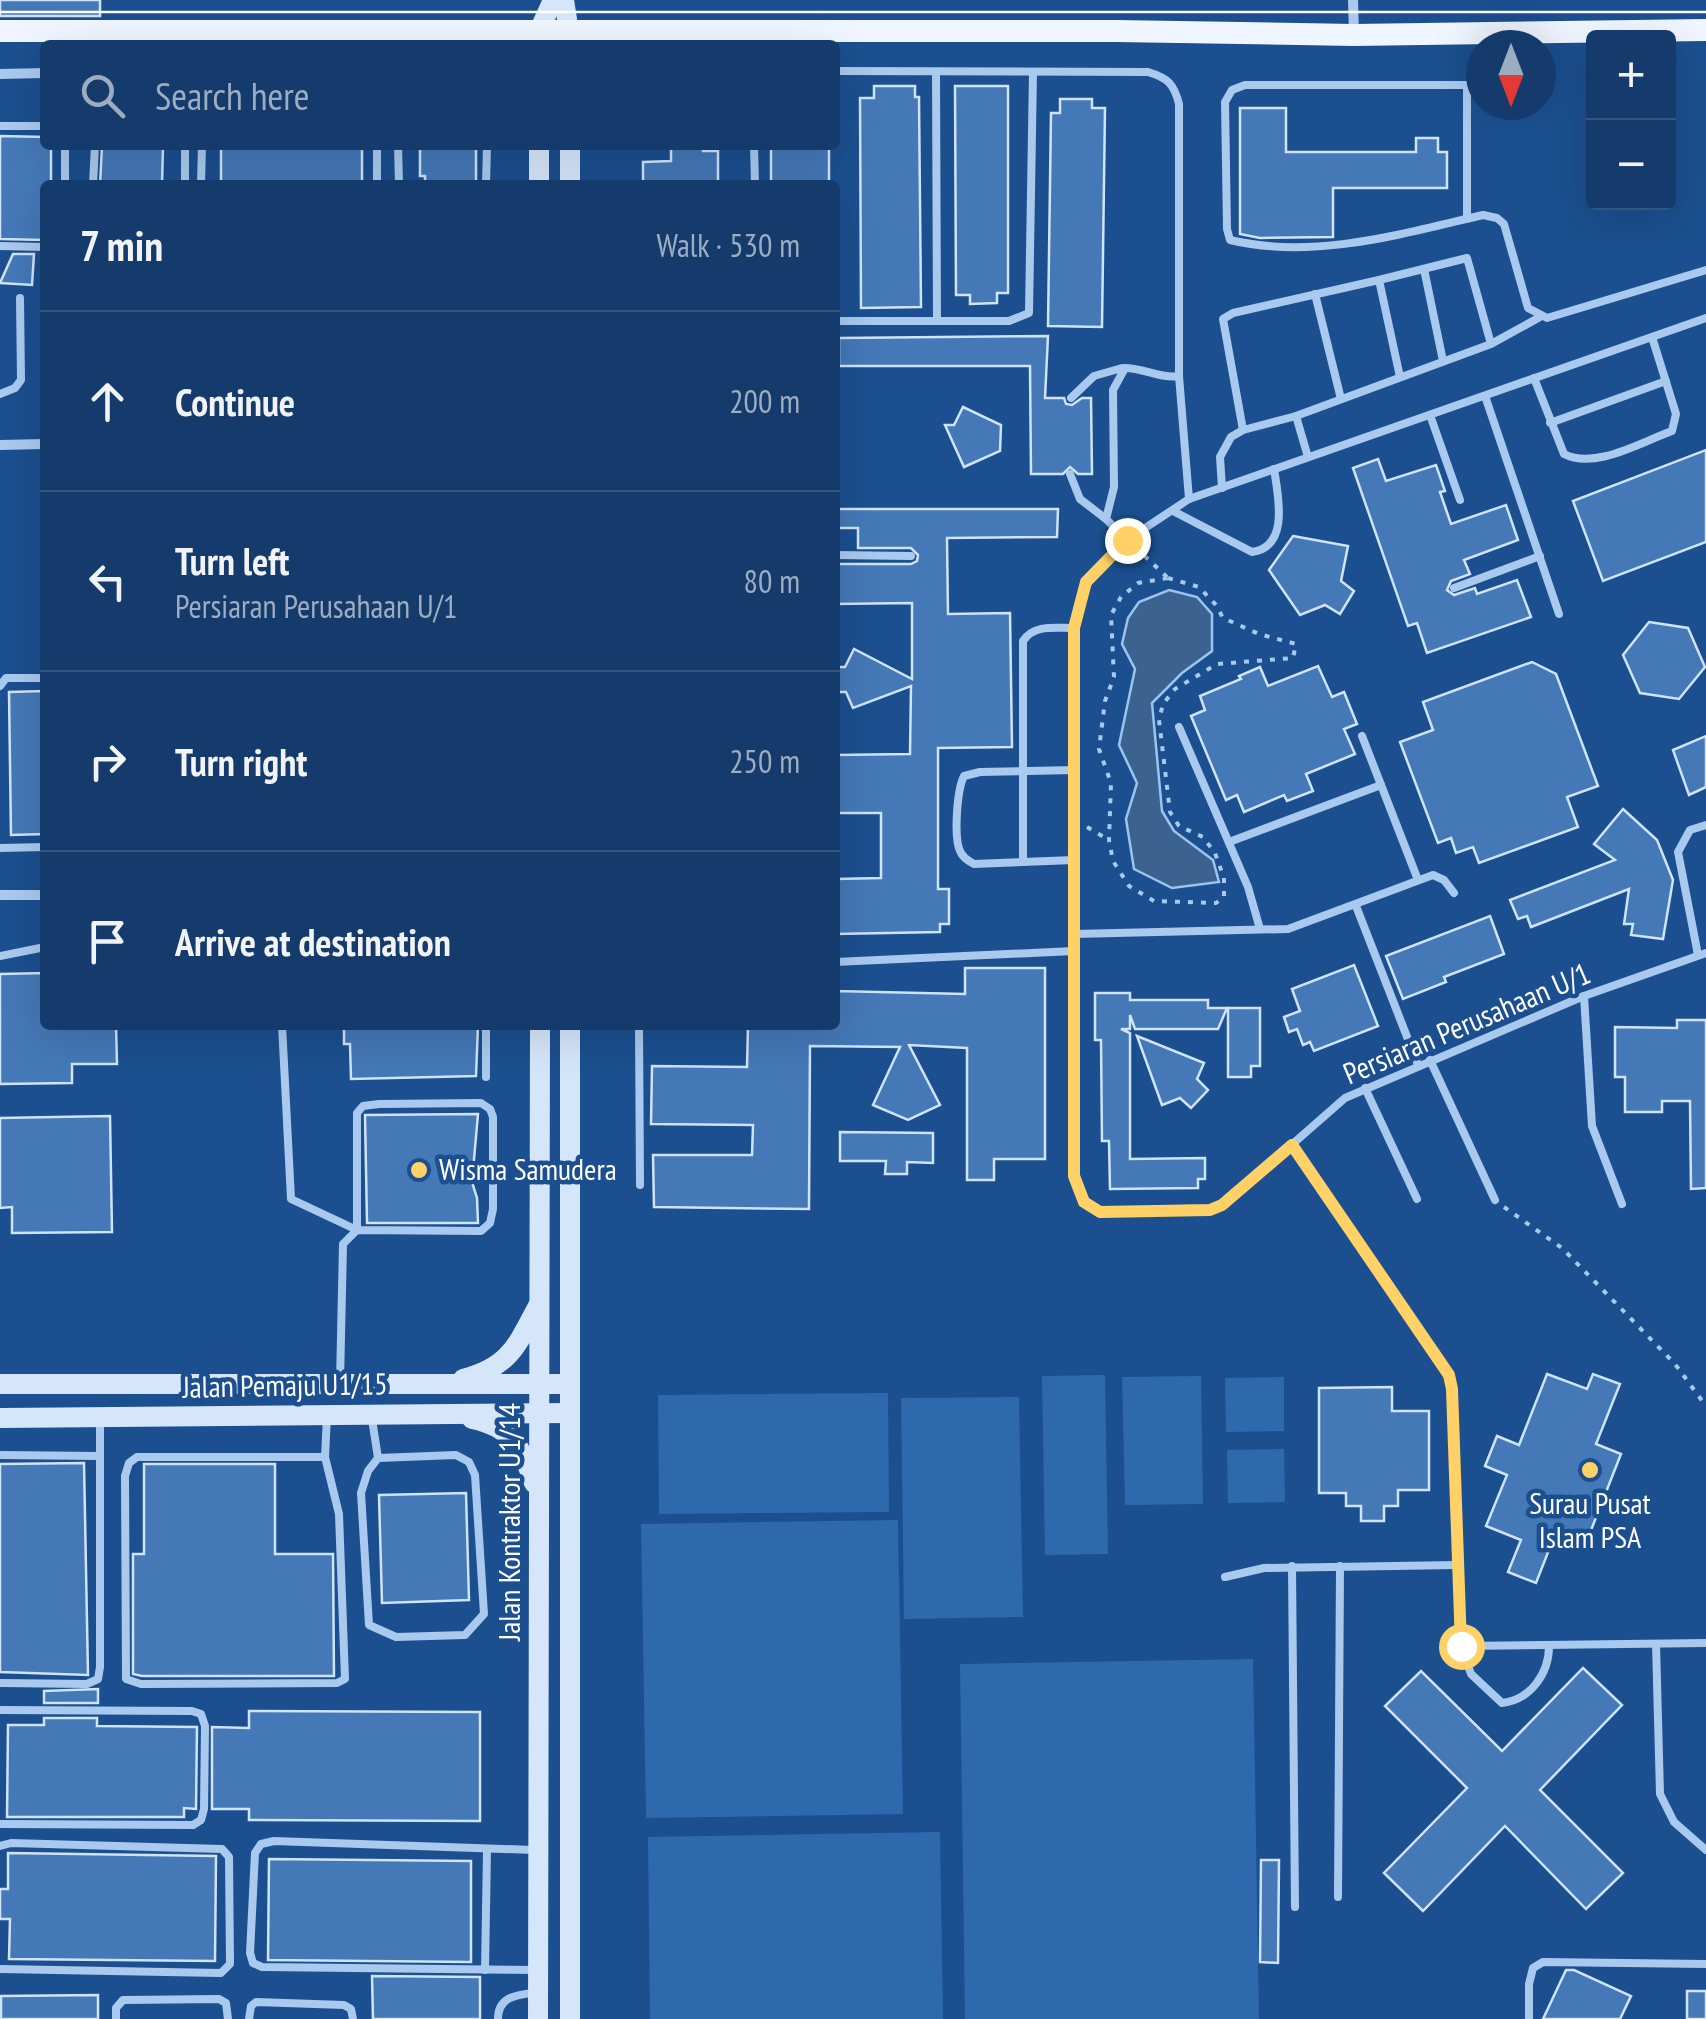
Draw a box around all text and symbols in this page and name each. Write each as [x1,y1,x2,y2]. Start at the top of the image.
north arrow [1466,30,1556,120]
map controls [1586,30,1676,210]
button: + [1586,30,1676,120]
search box [40,40,840,150]
icon: search [75,68,130,123]
text: Search here [155,71,309,120]
button: − [1586,120,1676,210]
text: 7 min [80,218,163,273]
text: Walk · 530 m [656,224,800,266]
icon: ahead [80,374,135,429]
text: Continue [175,377,295,426]
text: 200 m [729,380,800,422]
route end [1105,518,1151,564]
text: Turn left [175,536,289,585]
icon: left [80,554,135,609]
text: 80 m [744,560,800,602]
text: Persiaran Perusahaan U/1 [175,585,457,627]
icon: right [80,734,135,789]
text: Turn right [175,737,307,786]
text: 250 m [729,740,800,782]
icon: arrive [80,914,135,969]
text: Arrive at destination [175,917,451,966]
street label: Persiaran Perusahaan U/1 [1337,953,1596,1092]
place label: Wisma Samudera [439,1149,617,1188]
marker: Wisma Samudera [408,1159,430,1181]
street label: Jalan Pemaju U1/15 [181,1363,388,1406]
street label: Jalan Kontraktor U1/14 [489,1403,528,1642]
marker: Surau Pusat Islam PSA [1579,1459,1601,1481]
place label: Surau Pusat Islam PSA [1529,1483,1652,1556]
route start [1439,1624,1485,1670]

